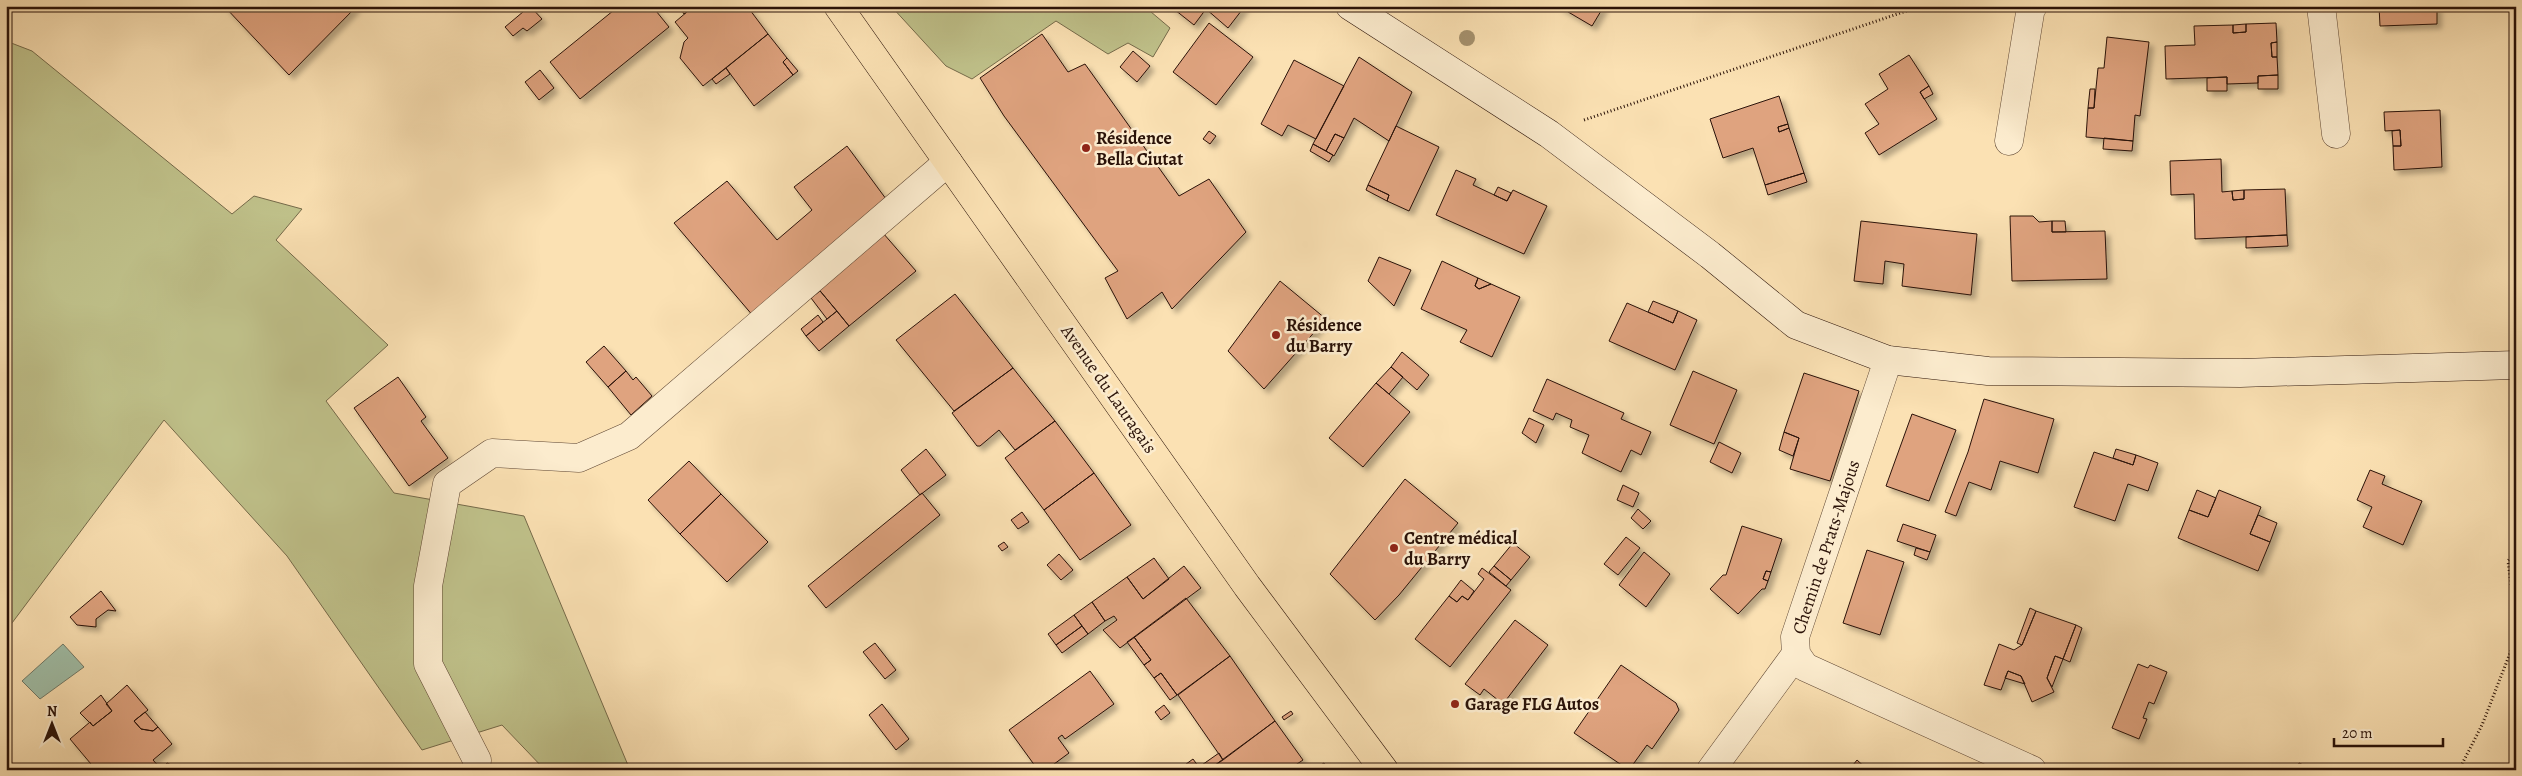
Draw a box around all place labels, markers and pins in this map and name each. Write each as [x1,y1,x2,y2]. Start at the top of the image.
place label: Résidence Bella Ciutat [1096,126,1183,171]
marker: Résidence Bella Ciutat [1080,142,1092,154]
place label: Résidence du Barry [1286,313,1362,358]
marker: Résidence du Barry [1270,329,1282,341]
place label: Centre médical du Barry [1404,526,1517,571]
marker: Centre médical du Barry [1388,542,1400,554]
place label: Garage FLG Autos [1465,692,1599,716]
marker: Garage FLG Autos [1449,698,1461,710]

